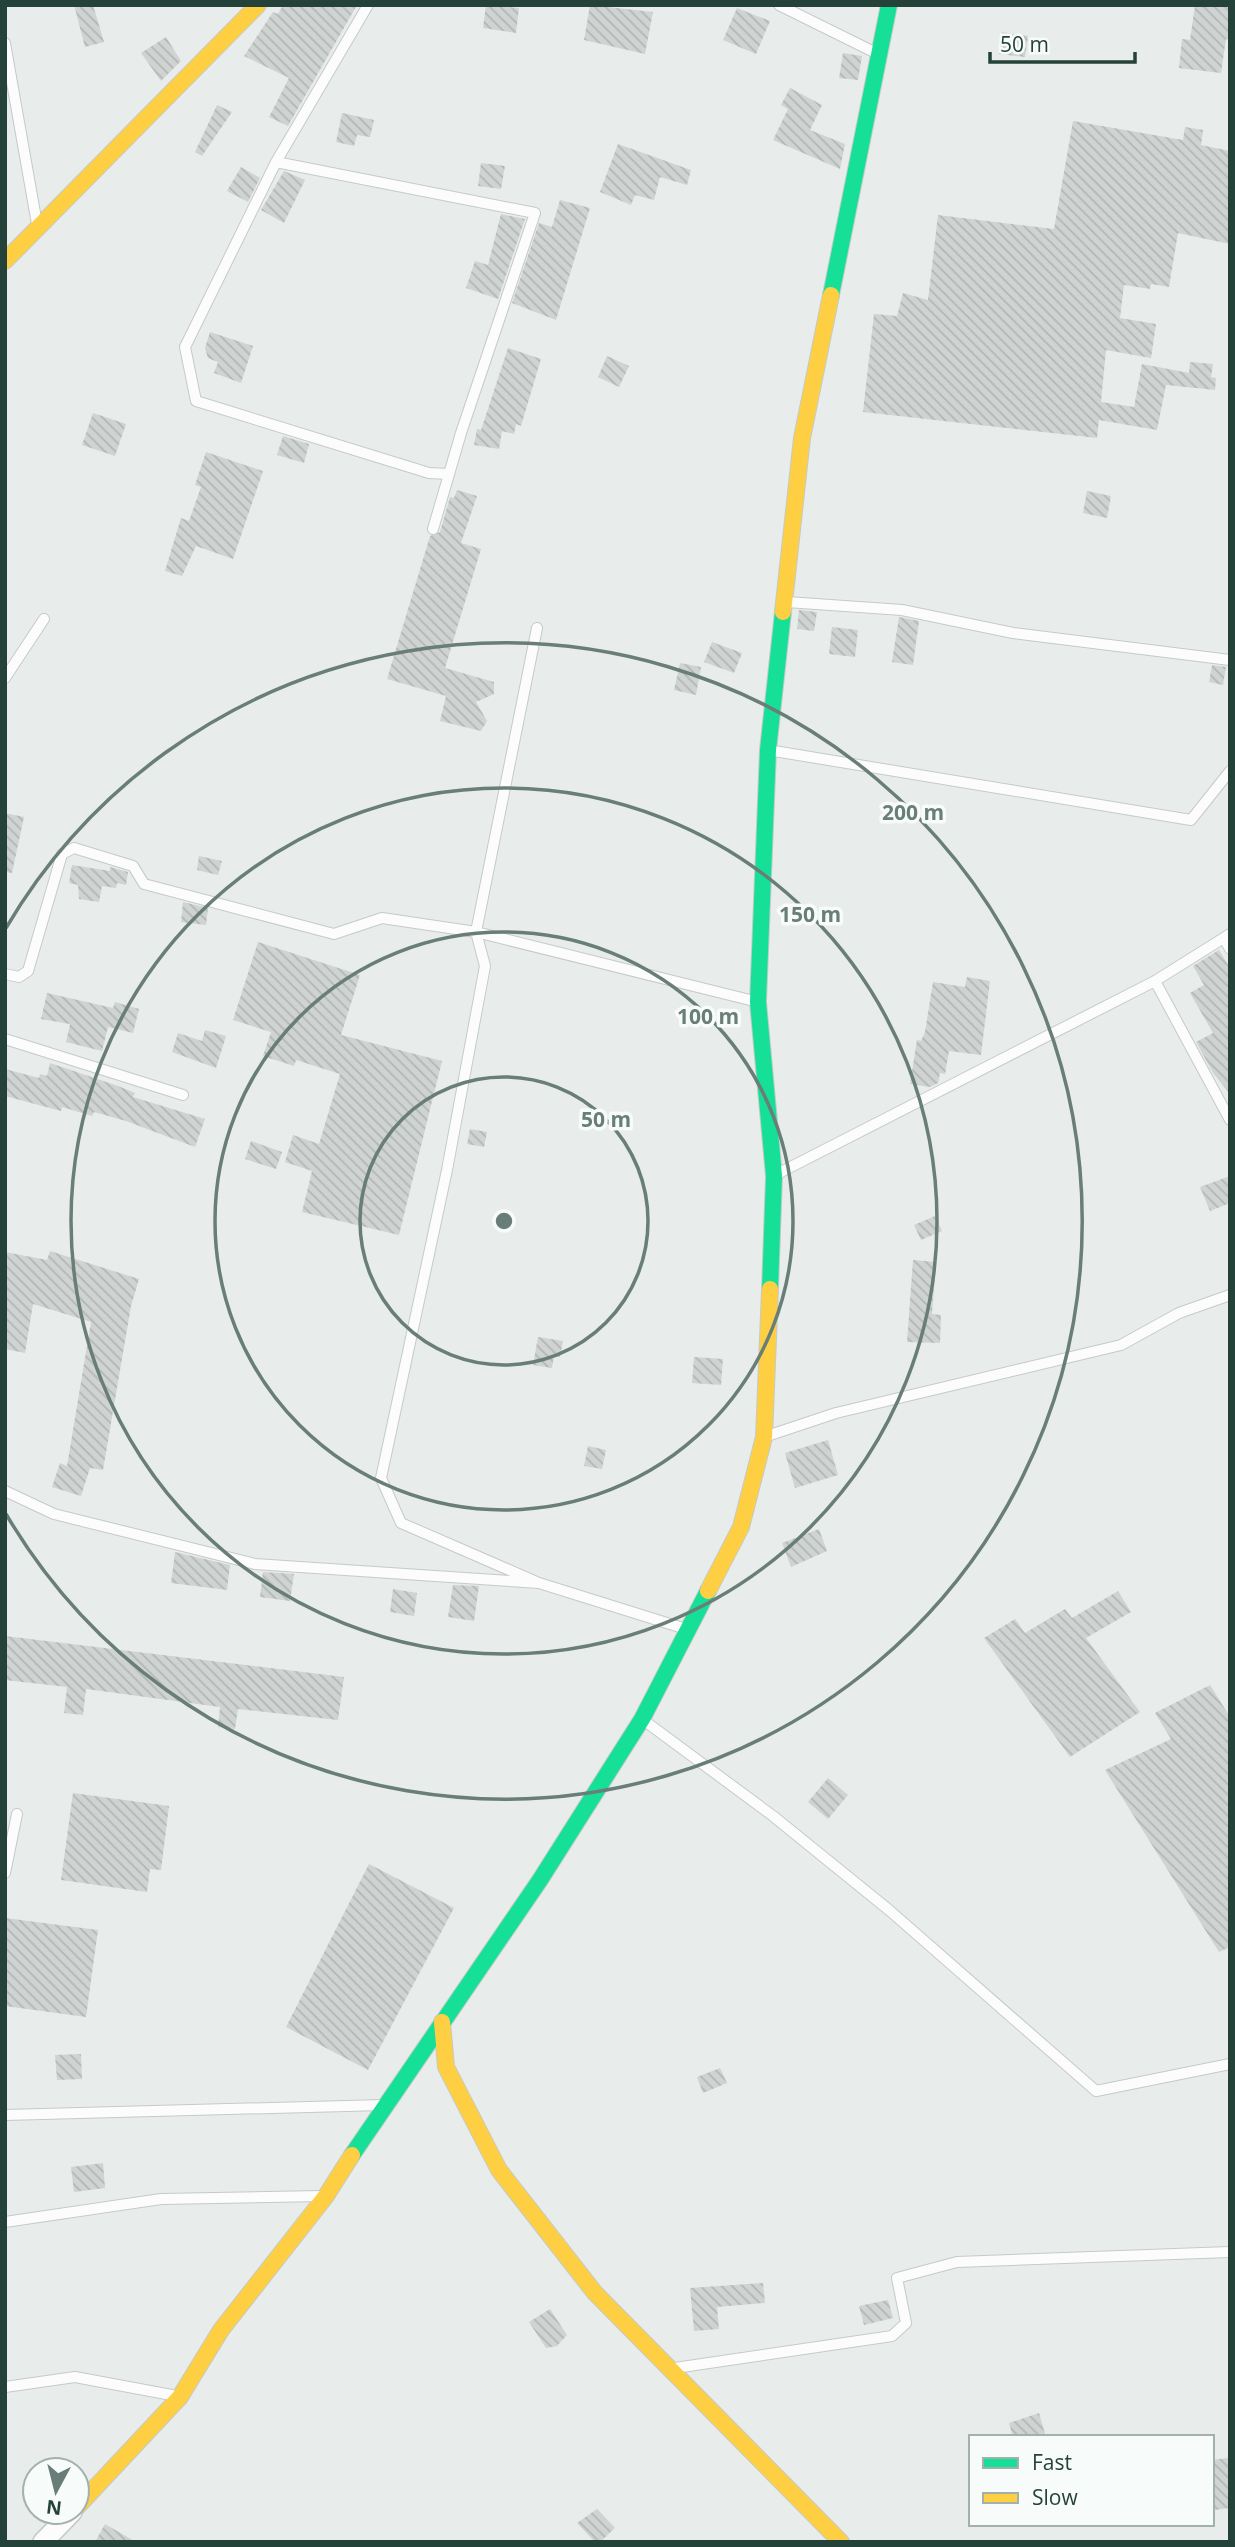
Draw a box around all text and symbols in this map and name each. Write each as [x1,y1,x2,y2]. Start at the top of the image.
scale bar [990,21,1135,65]
text: 50 m [1000,30,1049,58]
text: 200 m [882,798,944,826]
text: 150 m [779,900,841,928]
text: 100 m [677,1002,739,1030]
text: 50 m [581,1105,631,1133]
centre of rings [492,1209,516,1233]
legend [969,2435,1214,2526]
text: Fast [1032,2448,1072,2476]
north arrow [21,2456,91,2526]
text: Slow [1032,2483,1078,2511]
text: N [45,2494,63,2522]

